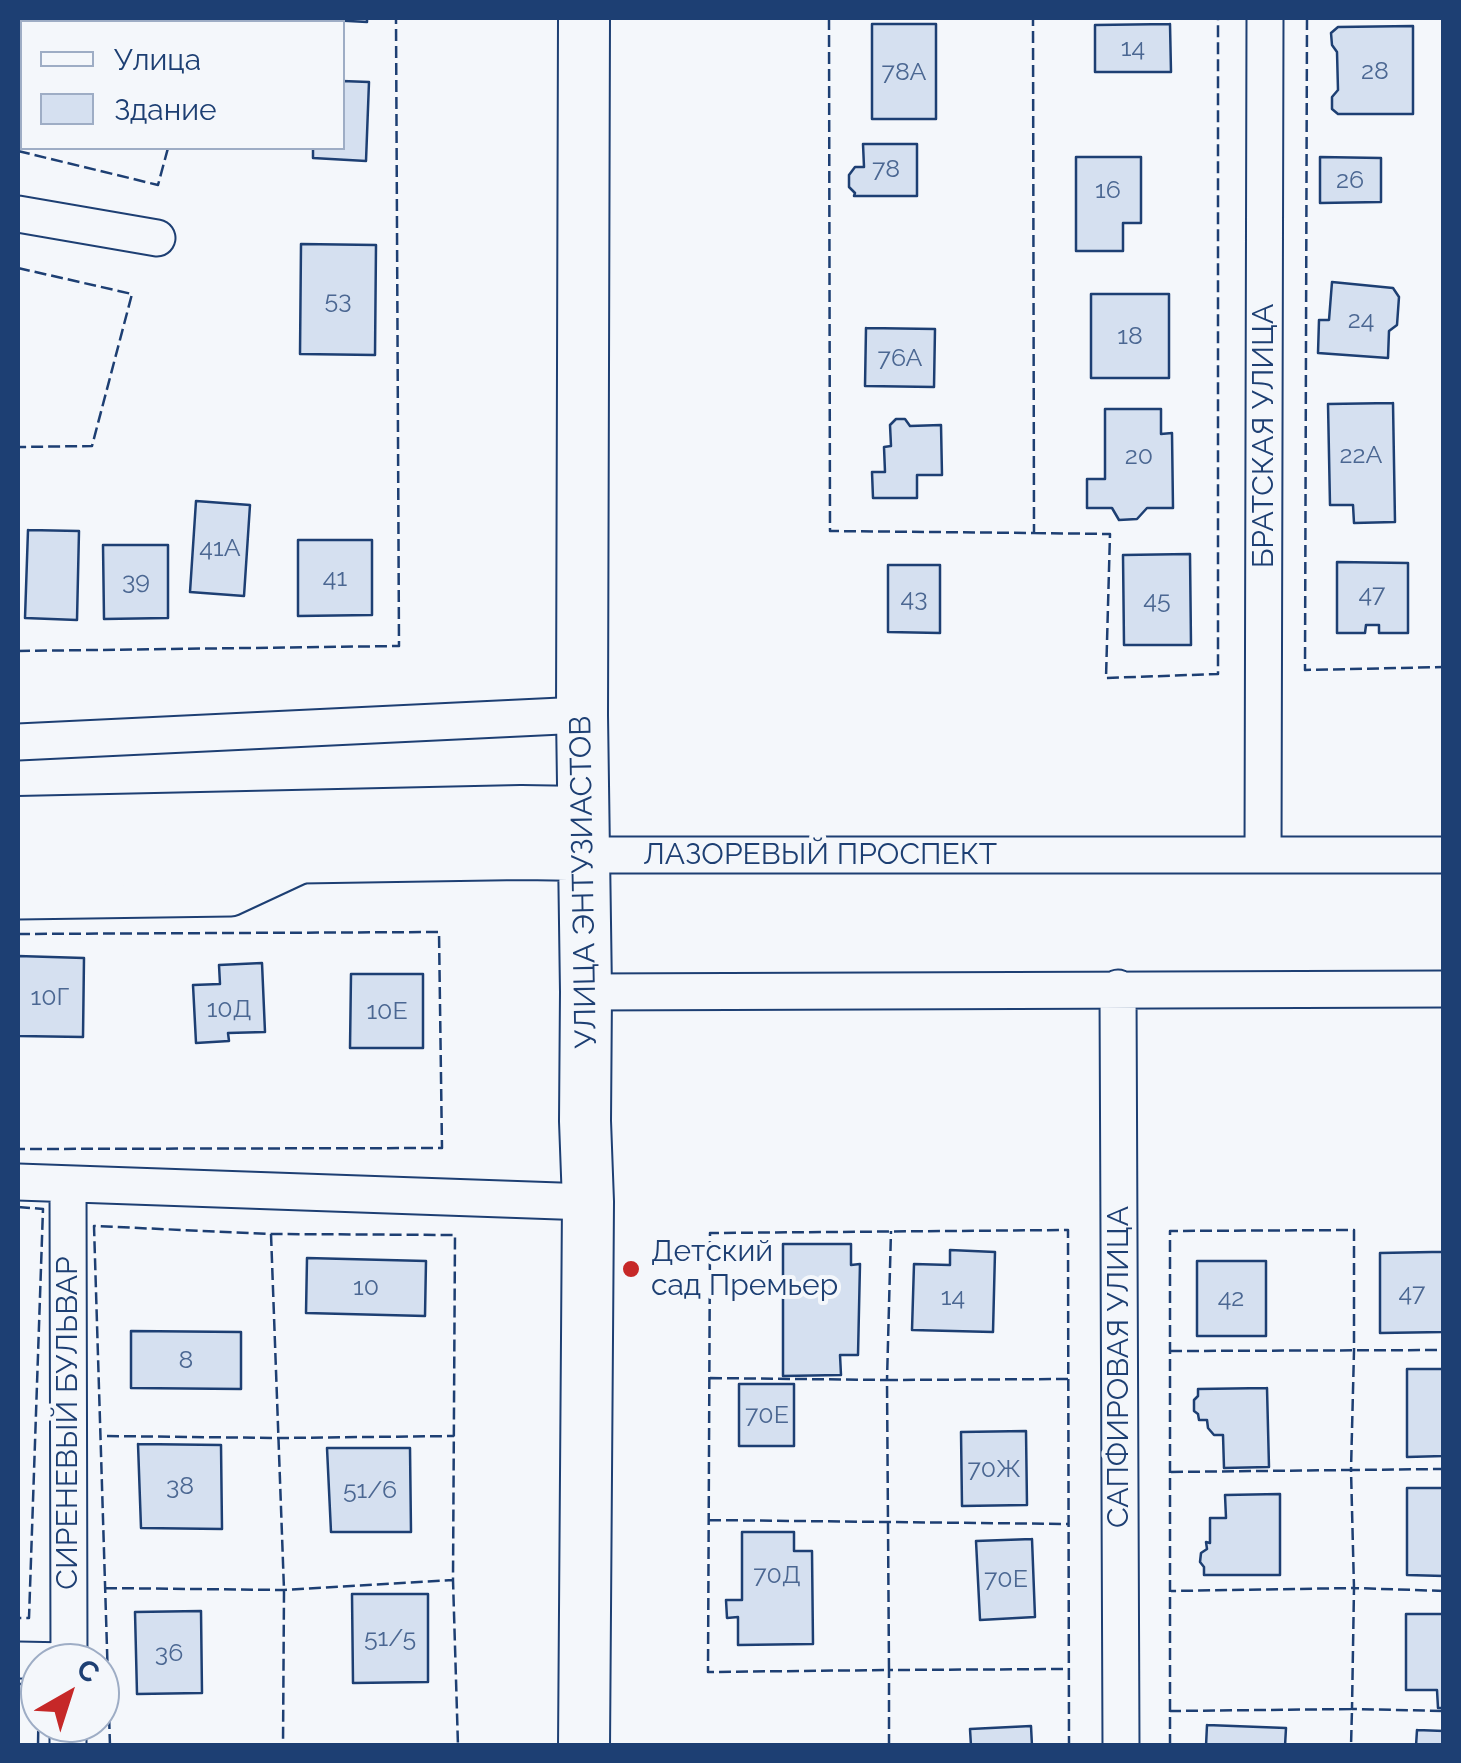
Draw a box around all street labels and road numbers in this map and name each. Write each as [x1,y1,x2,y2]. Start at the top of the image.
street label: БРАТСКАЯ УЛИЦА [1246,304,1282,568]
street label: УЛИЦА ЭНТУЗИАСТОВ [563,715,605,1049]
street label: ЛАЗОРЕВЫЙ ПРОСПЕКТ [643,837,997,873]
street label: САПФИРОВАЯ УЛИЦА [1101,1206,1137,1528]
street label: СИРЕНЕВЫЙ БУЛЬВАР [50,1256,86,1590]

